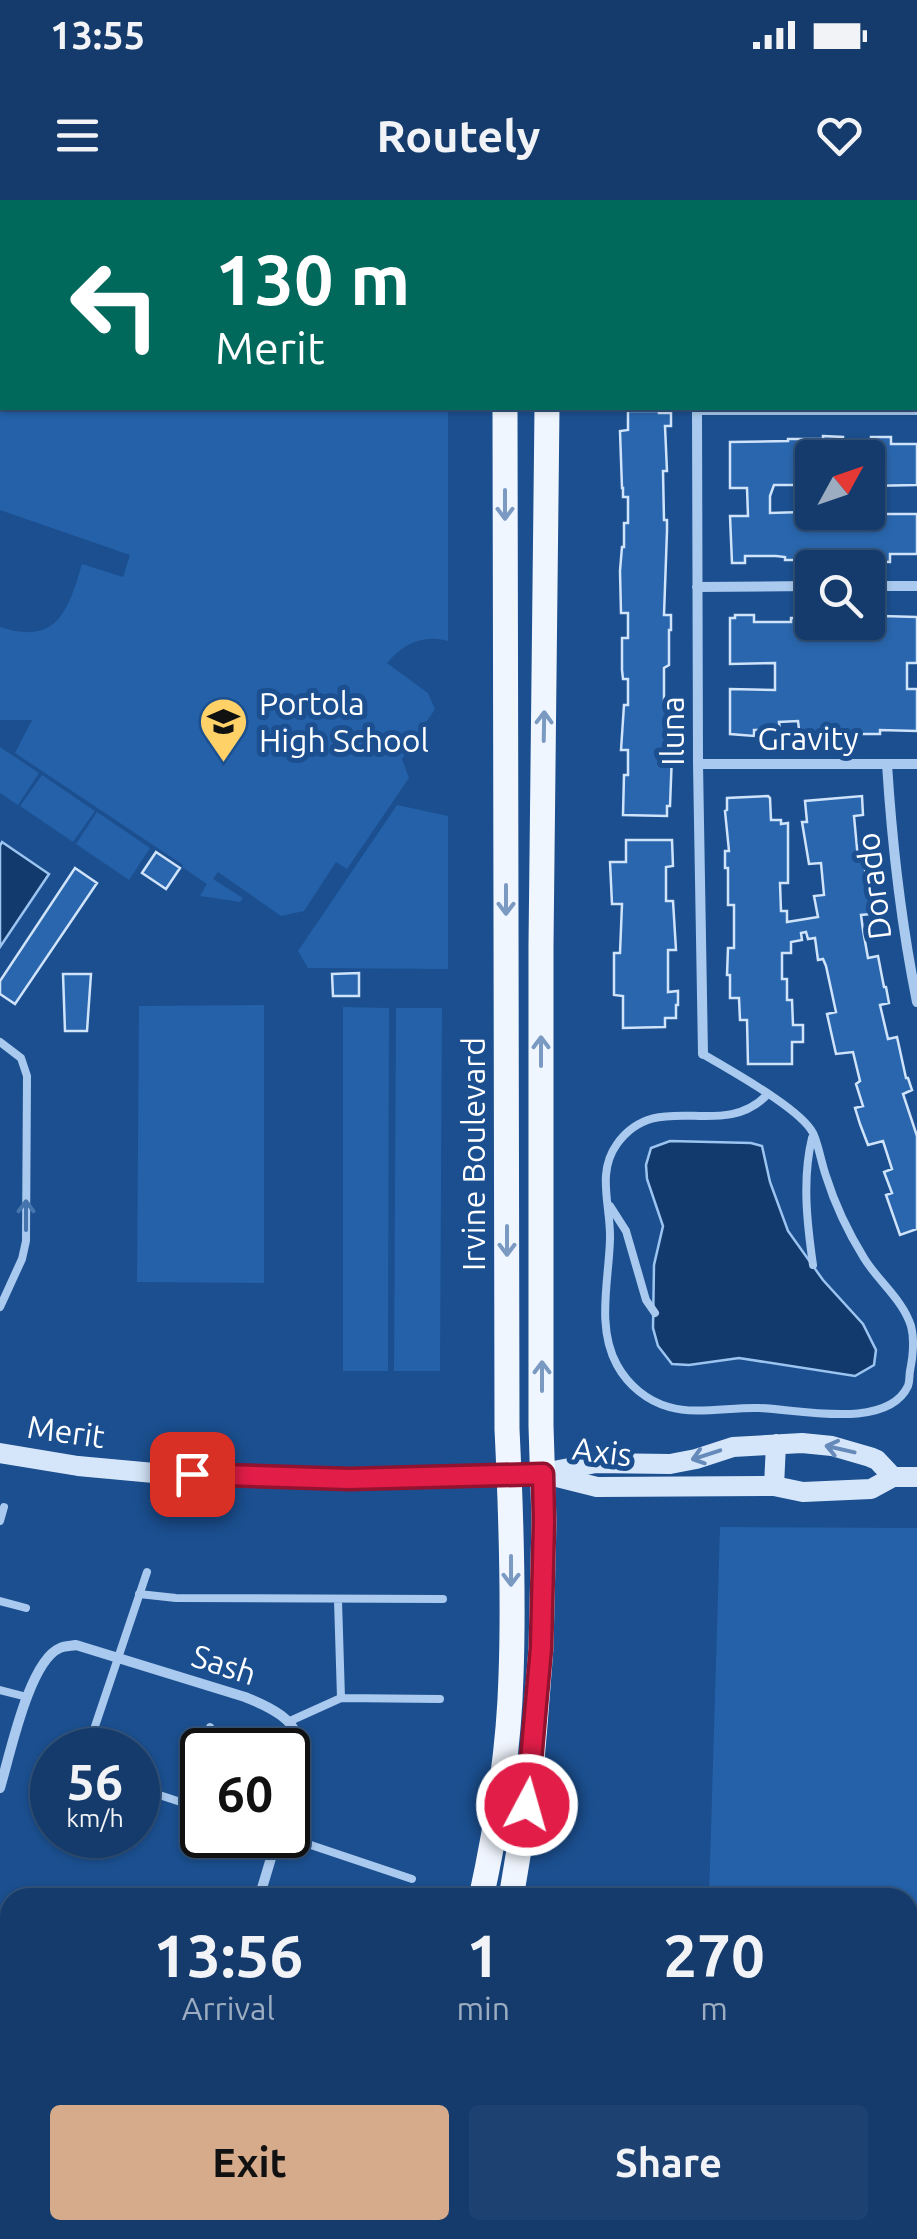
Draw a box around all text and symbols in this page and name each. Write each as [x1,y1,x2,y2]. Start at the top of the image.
text: 13:55 [50,14,145,56]
icon: menu [50,108,105,163]
icon: heart [812,108,867,163]
text: Routely [377,110,540,161]
icon: left [50,240,180,370]
text: 130 m [215,240,410,318]
text: Merit [215,322,325,373]
north arrow [795,440,885,530]
map controls [795,440,885,640]
one-way arrow [496,488,514,520]
button: search [795,550,885,640]
place label: Portola High School [259,685,429,758]
school or university icon: Portola High School [198,696,250,764]
street label: Iluna [654,696,690,766]
one-way arrow [535,711,554,743]
street label: Gravity [757,720,859,756]
street label: Dorado [849,831,897,942]
one-way arrow [496,882,516,915]
one-way arrow [532,1035,550,1068]
street label: Irvine Boulevard [455,1037,491,1271]
one-way arrow [16,1199,36,1232]
one-way arrow [498,1224,516,1257]
one-way arrow [532,1360,552,1392]
street label: Merit [25,1408,108,1454]
street label: Axis [570,1430,634,1472]
pin [150,1432,235,1517]
one-way arrow [825,1439,857,1457]
icon: arrive [165,1447,220,1502]
one-way arrow [690,1447,722,1465]
one-way arrow [502,1554,520,1586]
street label: Sash [188,1637,261,1691]
speed limit sign: 60 [180,1728,310,1858]
text: 56 [67,1753,123,1809]
position arrow [475,1753,579,1857]
text: km/h [66,1804,124,1832]
text: 13:56 [153,1921,303,1988]
text: 1 [466,1921,500,1988]
text: 270 [663,1921,765,1988]
text: Arrival [182,1990,275,2026]
text: min [456,1990,510,2026]
text: m [700,1990,728,2026]
button: Exit [50,2105,449,2220]
button: Share [469,2105,868,2220]

